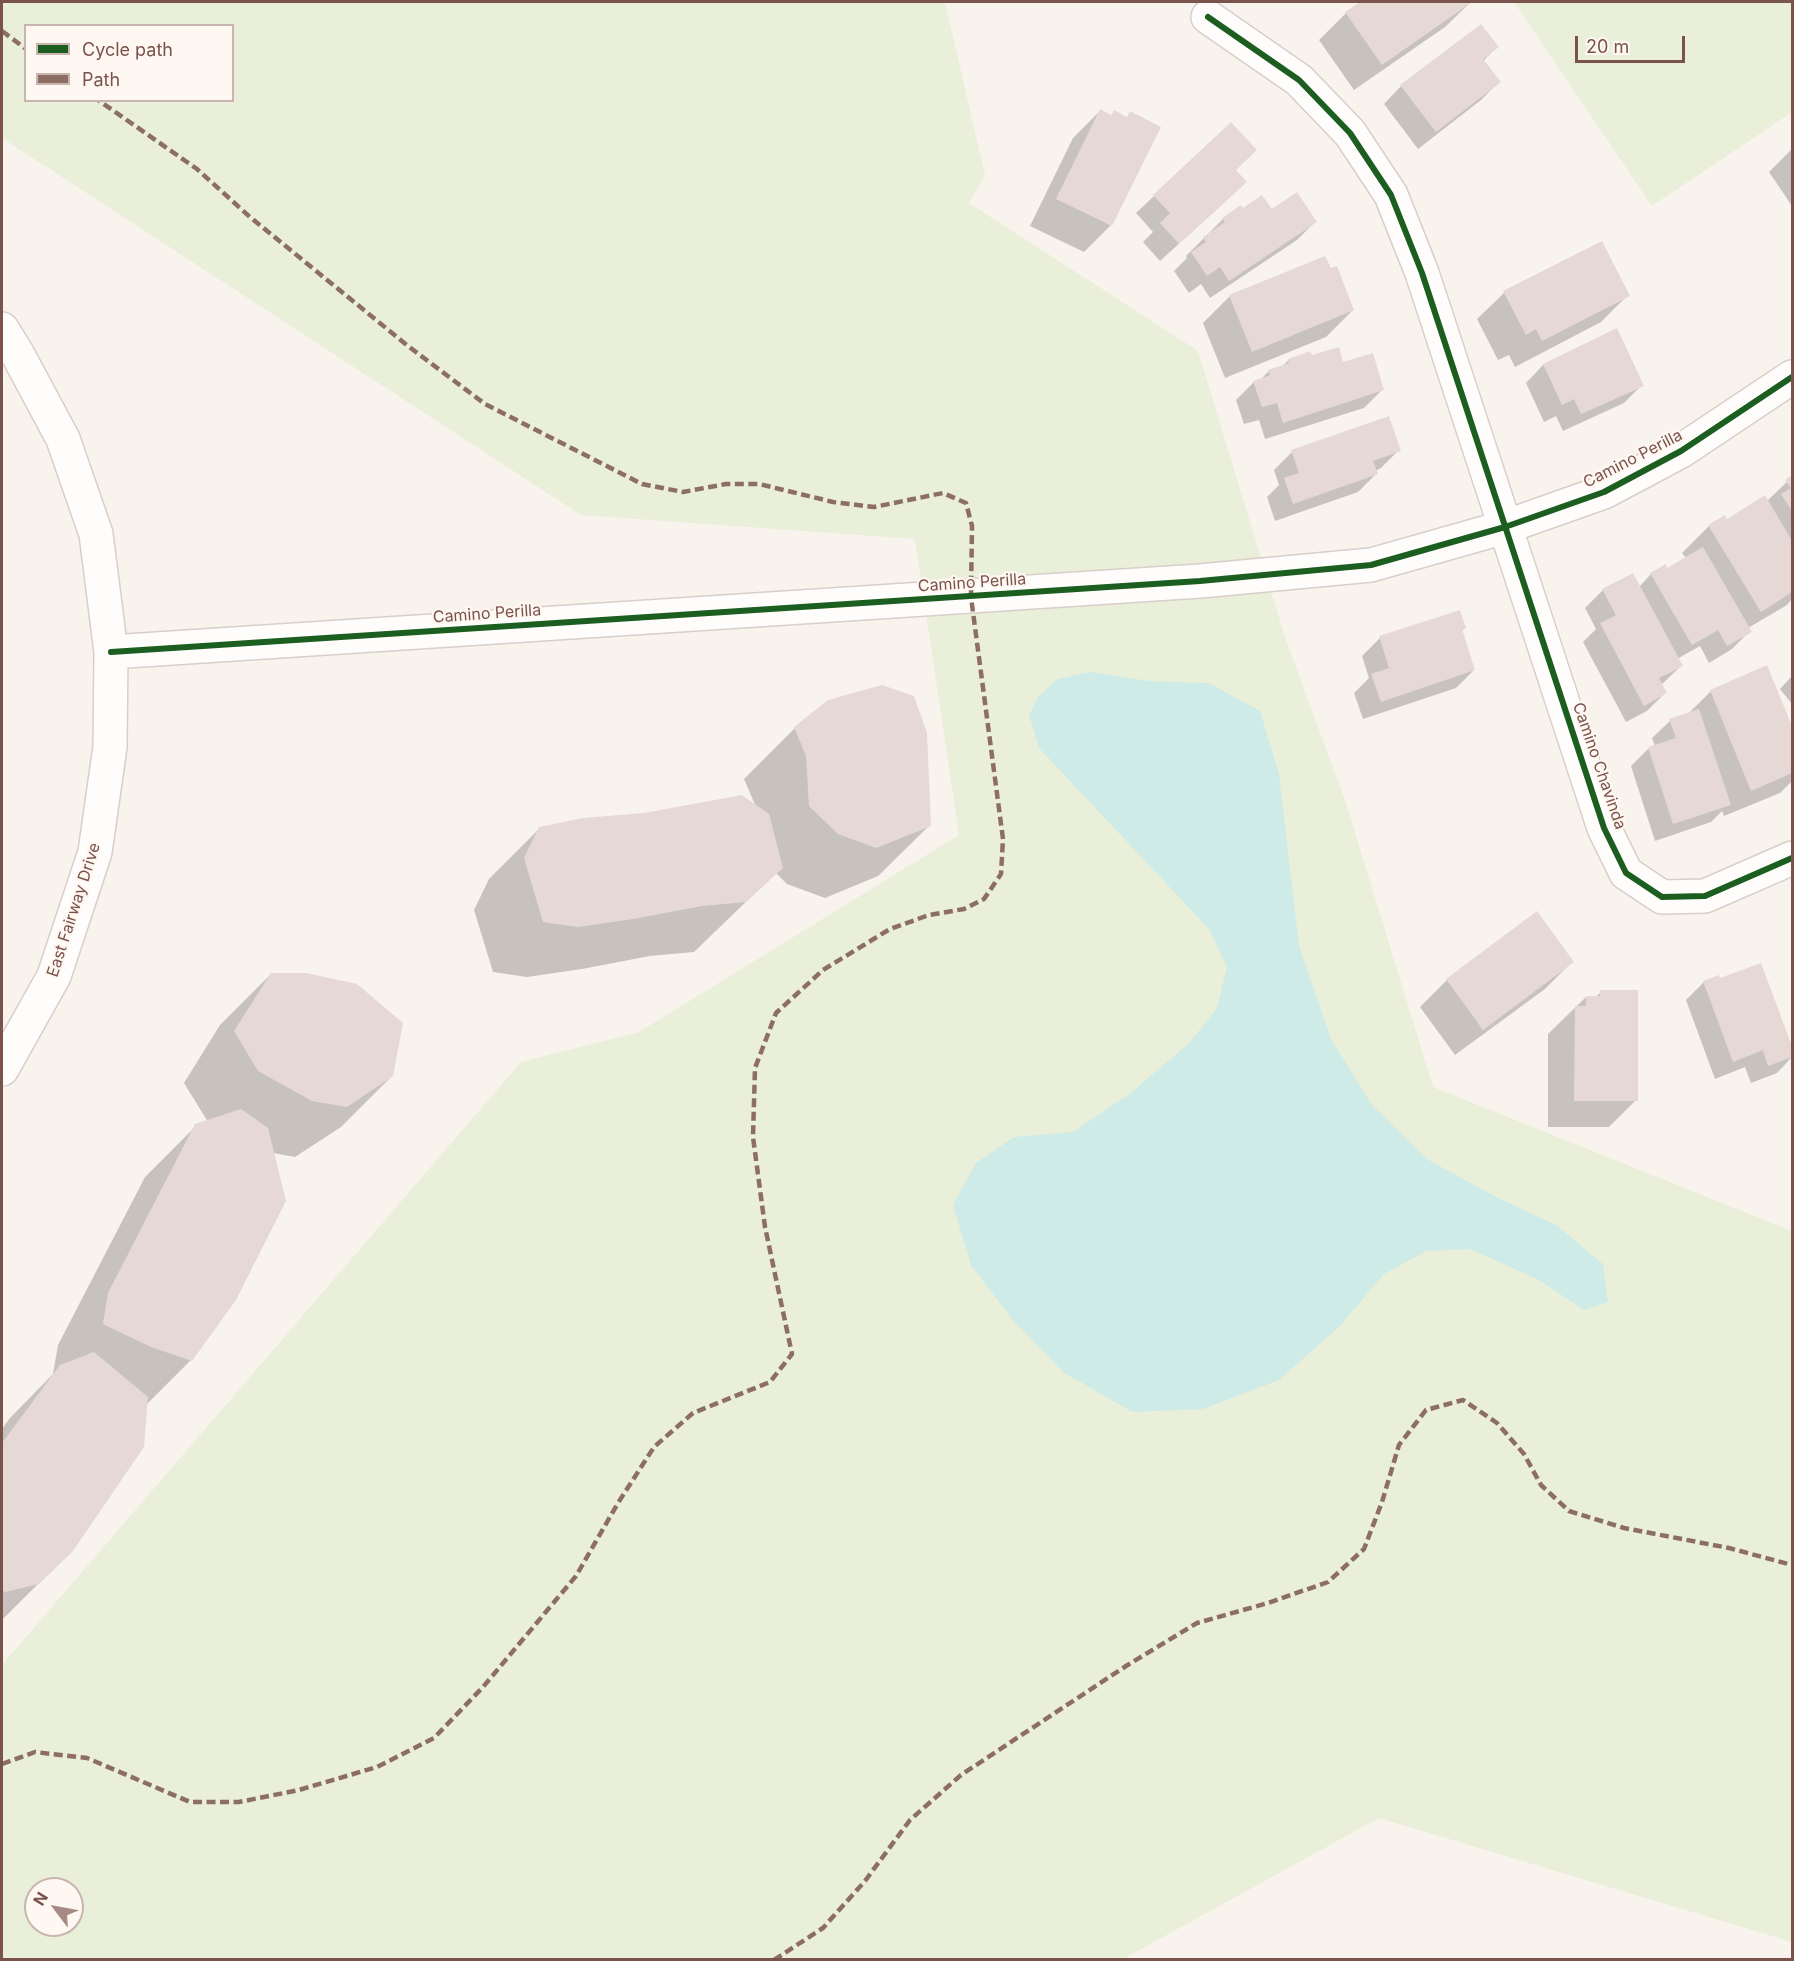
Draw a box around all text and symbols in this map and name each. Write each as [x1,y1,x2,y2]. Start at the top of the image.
legend [24,24,234,102]
scale bar [1578,24,1688,62]
text: 20 m [1586,36,1629,57]
text: Cycle path [82,39,173,60]
text: Path [82,69,120,90]
street label: Camino Perilla [1580,426,1686,492]
street label: Camino Perilla [917,570,1027,596]
street label: Camino Perilla [432,601,542,627]
street label: Camino Chavinda [1568,700,1630,832]
street label: East Fairway Drive [43,841,105,979]
north arrow [24,1877,84,1937]
text: N [29,1888,52,1909]

